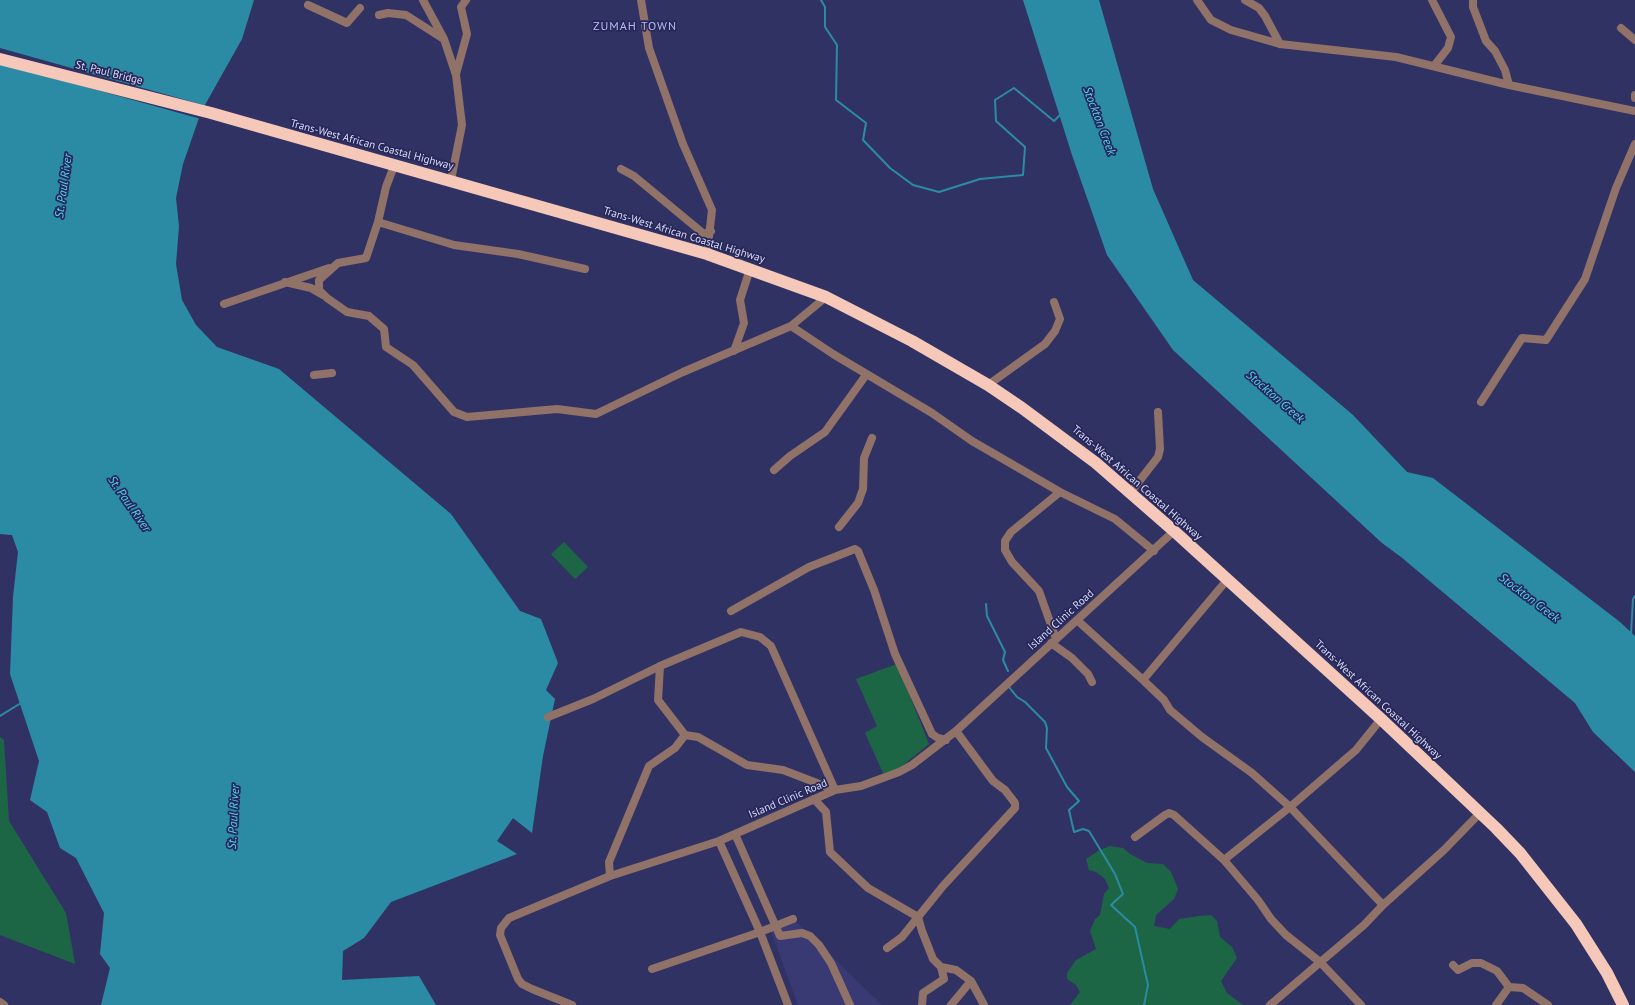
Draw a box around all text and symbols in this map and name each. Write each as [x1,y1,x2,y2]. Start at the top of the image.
district label: ZUMAH TOWN [593,20,677,34]
street label: St. Paul Bridge [74,58,144,88]
water label: Stockton Creek [1079,85,1119,157]
street label: Trans-West African Coastal Highway [289,117,455,173]
water label: St. Paul River [52,153,76,219]
street label: Trans-West African Coastal Highway [602,204,766,266]
water label: Stockton Creek [1243,368,1307,426]
street label: Trans-West African Coastal Highway [1069,423,1205,543]
water label: St. Paul River [105,473,153,535]
water label: Stockton Creek [1496,571,1562,625]
street label: Island Clinic Road [1025,587,1097,653]
street label: Trans-West African Coastal Highway [1312,638,1444,762]
street label: Island Clinic Road [747,777,829,821]
water label: St. Paul River [225,784,243,850]

